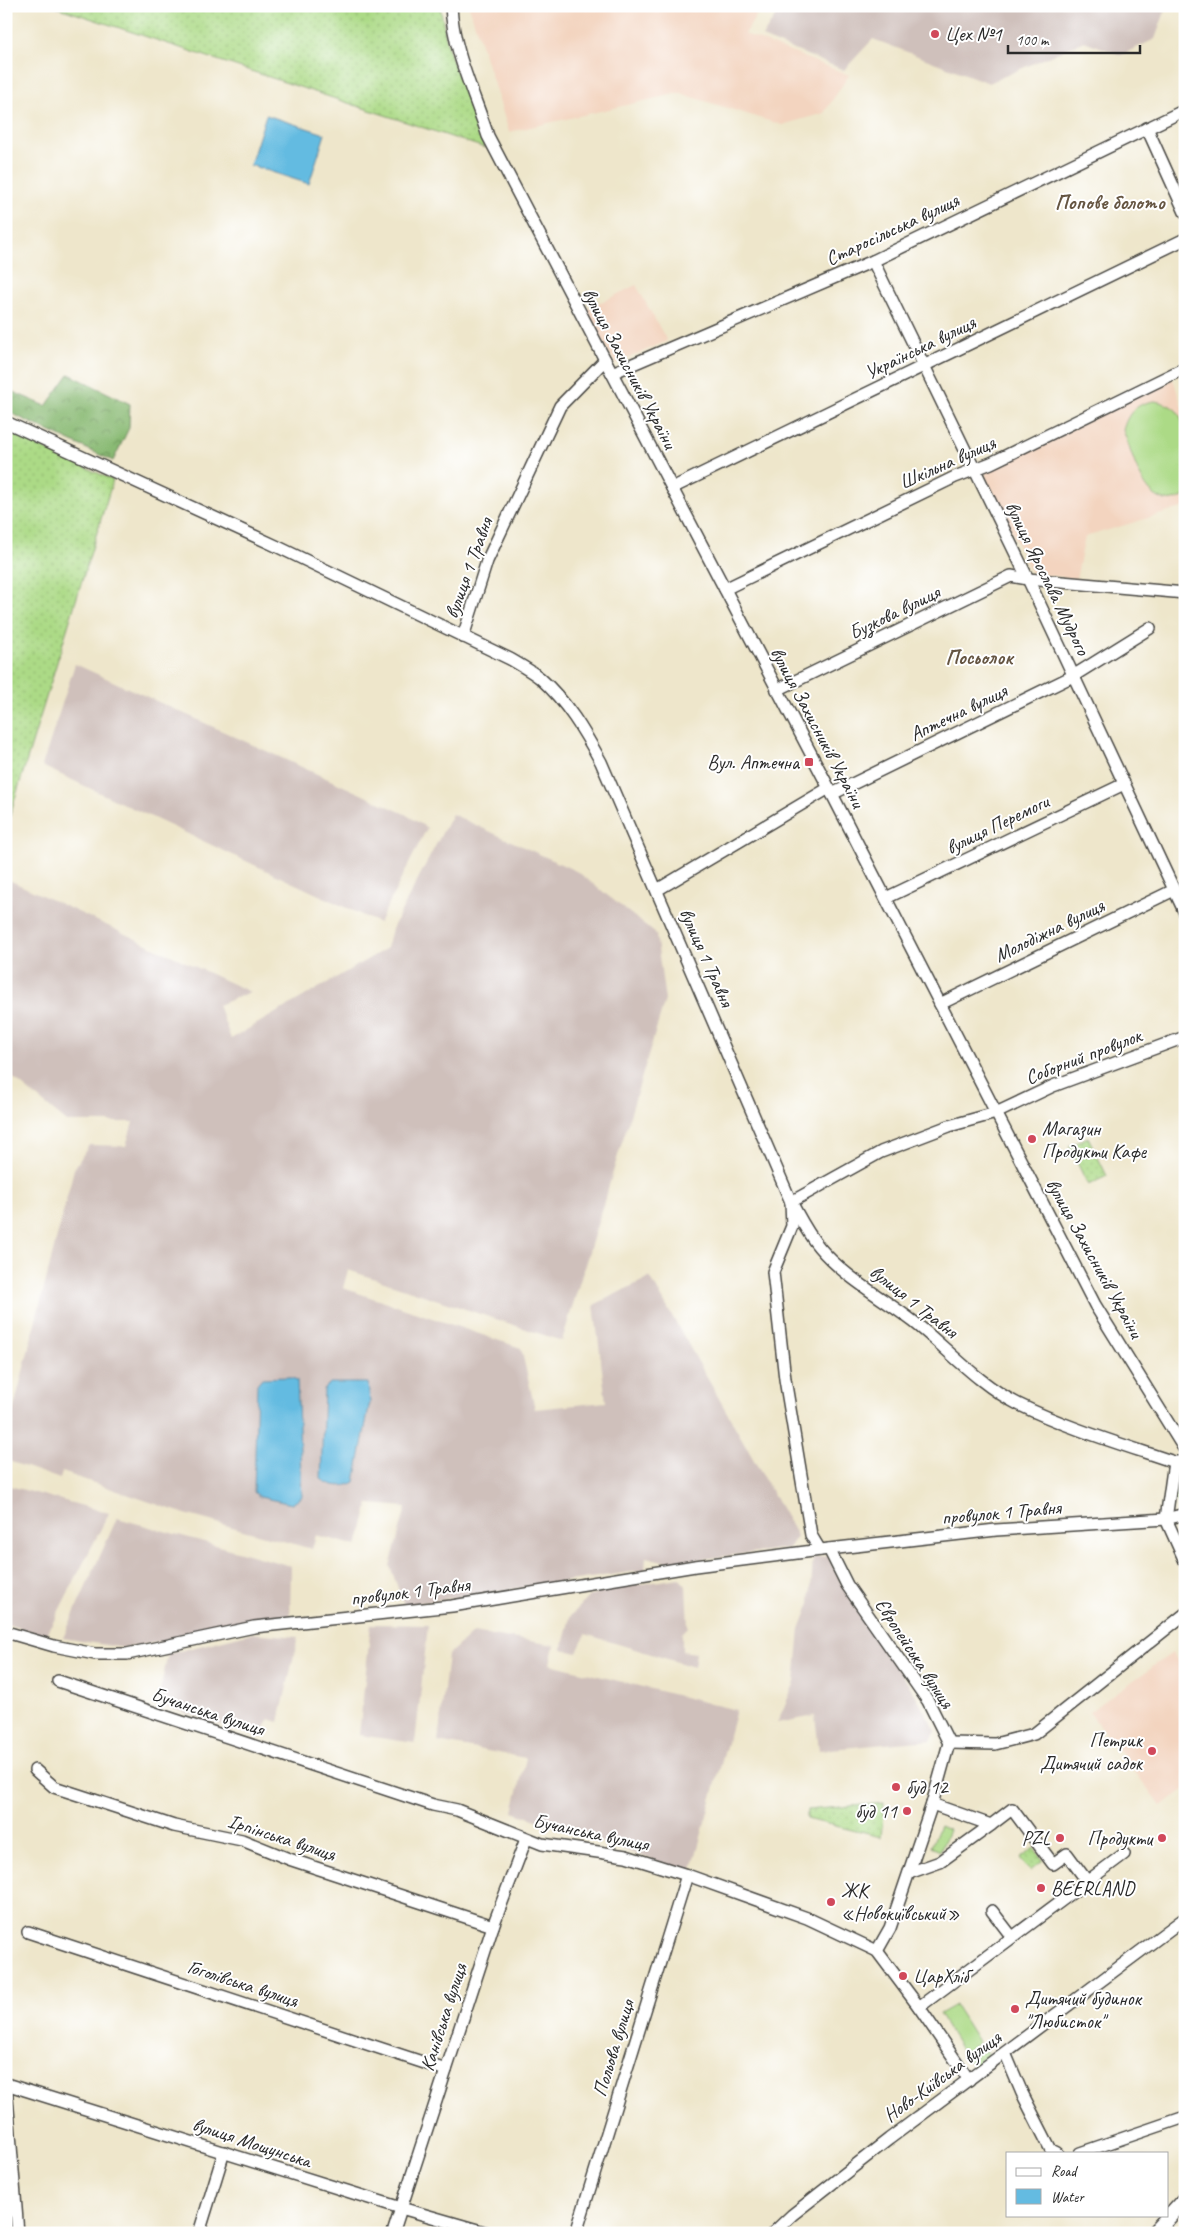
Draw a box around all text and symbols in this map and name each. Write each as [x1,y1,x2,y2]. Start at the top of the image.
place label: Цех №1 [945,22,1003,47]
scale bar [1008,22,1141,54]
marker: Цех №1 [929,28,941,40]
text: 100 m [1016,31,1050,50]
street label: Старосільська вулиця [822,187,964,271]
district label: Попове болото [1055,189,1167,215]
street label: вулиця Захисників України [577,283,683,454]
street label: Українська вулиця [861,310,980,385]
street label: Шкільна вулиця [895,430,1000,495]
street label: вулиця Ярослава Мудрого [999,497,1096,660]
street label: вулиця 1 Травня [439,513,499,622]
street label: Бузкова вулиця [845,579,946,646]
street label: вулиця Захисників України [765,642,871,813]
district label: Посьолок [945,644,1015,670]
street label: Аптечна вулиця [906,677,1012,747]
place label: Вул. Аптечна [707,750,801,775]
marker: Вул. Аптечна [803,756,815,768]
street label: вулиця Перемоги [942,788,1054,860]
street label: Молодіжна вулиця [990,893,1109,968]
street label: вулиця 1 Травня [674,904,740,1012]
street label: Соборний провулок [1022,1022,1146,1090]
place label: Магазин Продукти Кафе [1042,1116,1148,1164]
marker: Магазин Продукти Кафе [1026,1133,1038,1145]
street label: вулиця Захисників України [1040,1174,1150,1344]
street label: вулиця 1 Травня [865,1259,964,1345]
street label: провулок 1 Травня [940,1495,1063,1530]
street label: провулок 1 Травня [349,1572,473,1611]
street label: Європейська вулиця [870,1593,960,1714]
street label: Бучанська вулиця [148,1681,269,1742]
place label: Петрик Дитячий садок [1040,1728,1144,1776]
marker: Петрик Дитячий садок [1146,1745,1158,1757]
place label: буд 12 [906,1775,950,1800]
marker: буд 12 [890,1781,902,1793]
place label: буд 11 [855,1799,898,1824]
marker: буд 11 [901,1805,913,1817]
street label: Ірпінська вулиця [225,1808,340,1867]
street label: Бучанська вулиця [531,1808,653,1857]
place label: PZL [1022,1826,1050,1851]
place label: Продукти [1088,1826,1154,1851]
marker: PZL [1054,1832,1066,1844]
marker: Продукти [1156,1832,1168,1844]
place label: BEERLAND [1051,1876,1136,1901]
place label: ЖК «Новокиївський» [841,1878,960,1926]
marker: BEERLAND [1035,1882,1047,1894]
marker: ЖК «Новокиївський» [825,1896,837,1908]
street label: Гоголівська вулиця [184,1954,302,2013]
street label: Канівська вулиця [414,1959,473,2074]
place label: ЦарХліб [913,1964,973,1989]
marker: ЦарХліб [897,1970,909,1982]
place label: Дитячий будинок "Любисток" [1025,1986,1143,2034]
street label: Польова вулиця [587,1995,641,2100]
marker: Дитячий будинок "Любисток" [1009,2003,1021,2015]
street label: Ново-Київська вулиця [878,2025,1007,2128]
street label: вулиця Мощунська [189,2112,316,2174]
legend [1006,2152,1168,2216]
text: Road [1051,2162,1078,2181]
text: Water [1051,2188,1085,2207]

